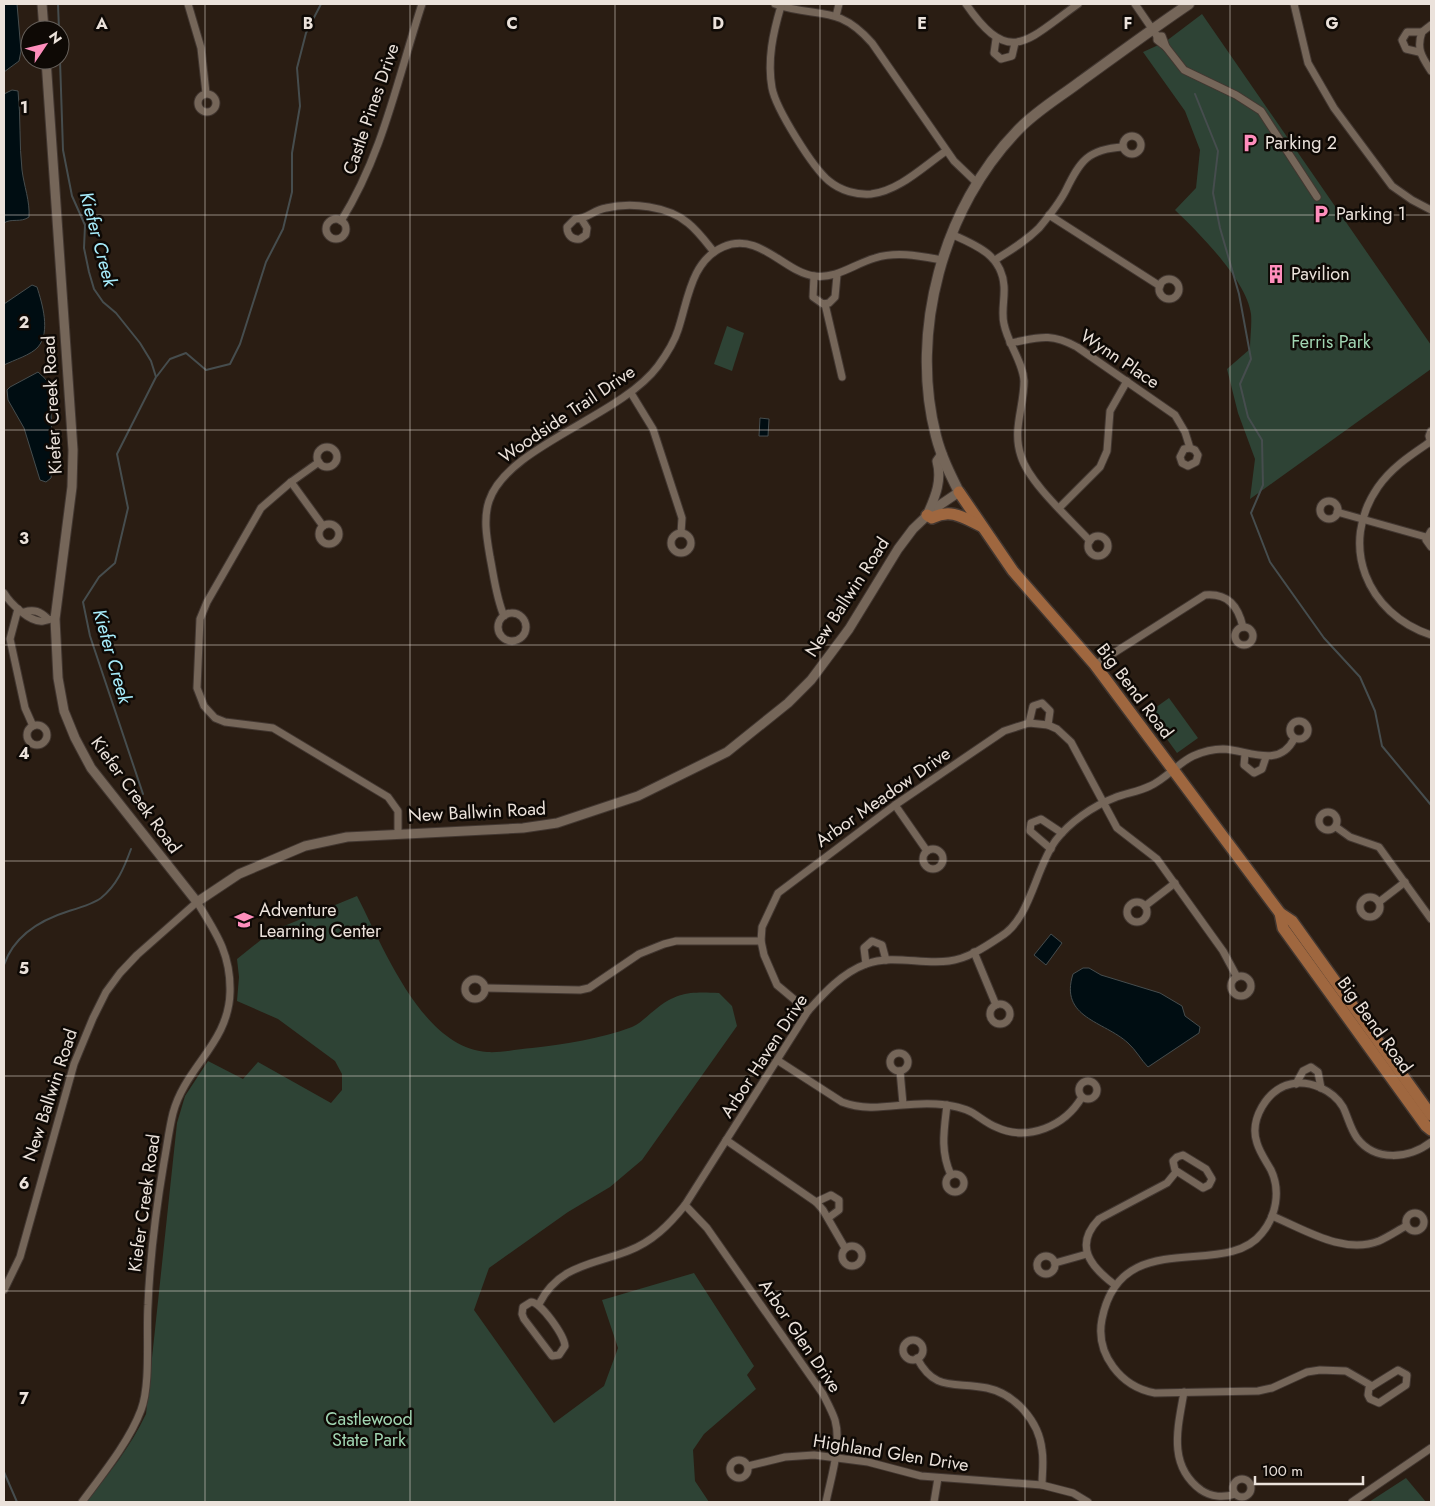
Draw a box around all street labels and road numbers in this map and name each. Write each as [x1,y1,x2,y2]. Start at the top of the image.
street label: Castle Pines Drive [336,40,406,178]
street label: Wynn Place [1075,323,1165,395]
street label: Kiefer Creek Road [35,335,69,475]
street label: Woodside Trail Drive [494,359,640,469]
street label: New Ballwin Road [798,532,896,662]
street label: Big Bend Road [1090,638,1180,744]
street label: Kiefer Creek Road [85,731,187,859]
street label: Arbor Meadow Drive [810,741,956,853]
street label: New Ballwin Road [407,795,547,829]
street label: Big Bend Road [1331,971,1419,1079]
street label: Arbor Haven Drive [714,989,814,1123]
street label: New Ballwin Road [16,1025,84,1165]
street label: Kiefer Creek Road [121,1132,167,1274]
street label: Arbor Glen Drive [752,1274,848,1398]
street label: Highland Glen Drive [811,1428,971,1478]

